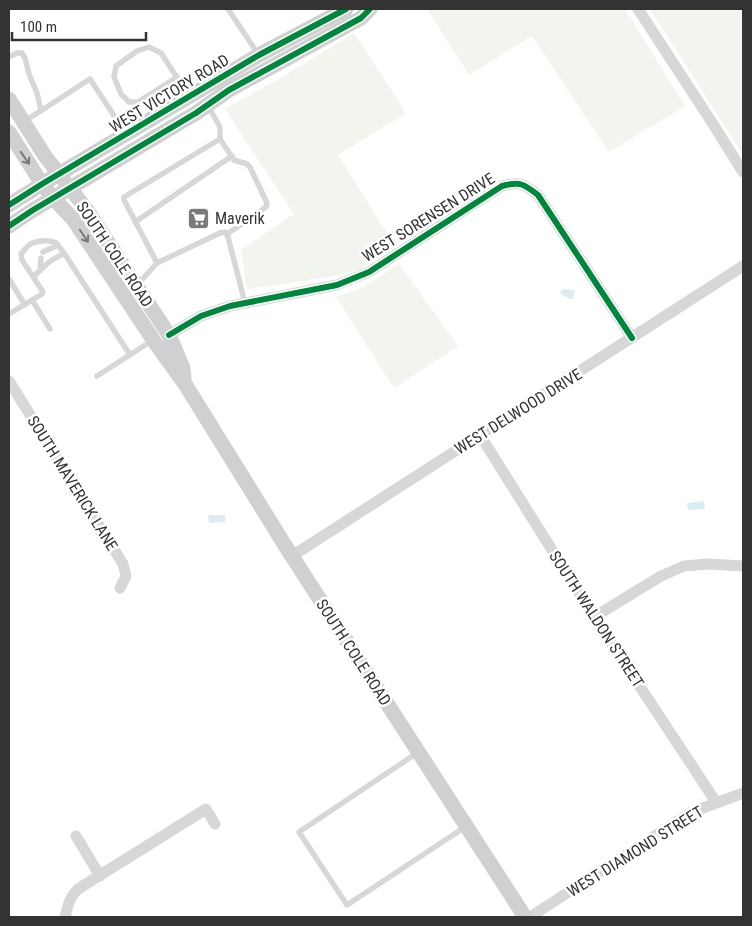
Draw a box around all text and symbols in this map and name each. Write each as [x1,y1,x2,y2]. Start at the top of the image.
scale bar [12,10,146,42]
text: 100 m [20,18,57,36]
street label: WEST VICTORY ROAD [106,50,233,137]
one-way arrow [20,151,30,165]
street label: WEST SORENSEN DRIVE [358,169,498,266]
street label: SOUTH COLE ROAD [72,198,157,311]
supermarket icon: Maverik [187,206,211,230]
place label: Maverik [215,209,265,228]
one-way arrow [79,228,89,242]
street label: WEST DELWOOD DRIVE [451,365,585,458]
street label: SOUTH MAVERICK LANE [23,412,122,554]
street label: SOUTH WALDON STREET [545,547,648,691]
street label: SOUTH COLE ROAD [312,596,395,709]
street label: WEST DIAMOND STREET [564,802,707,901]

